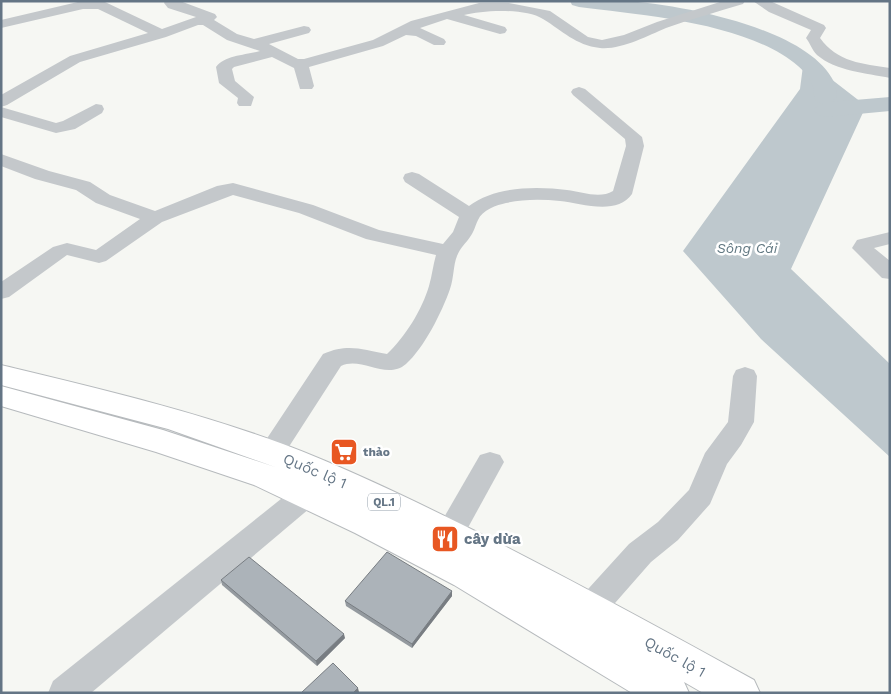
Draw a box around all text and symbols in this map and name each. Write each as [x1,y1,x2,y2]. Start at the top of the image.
water label: Sông Cái [717,240,778,256]
supermarket icon: thảo [329,437,359,467]
place label: thảo [363,445,390,459]
street label: Quốc lộ 1 [281,450,349,492]
road number: QL.1 [368,494,400,511]
restaurant icon: cây dừa [430,524,460,554]
place label: cây dừa [464,530,521,548]
street label: Quốc lộ 1 [641,633,709,681]

